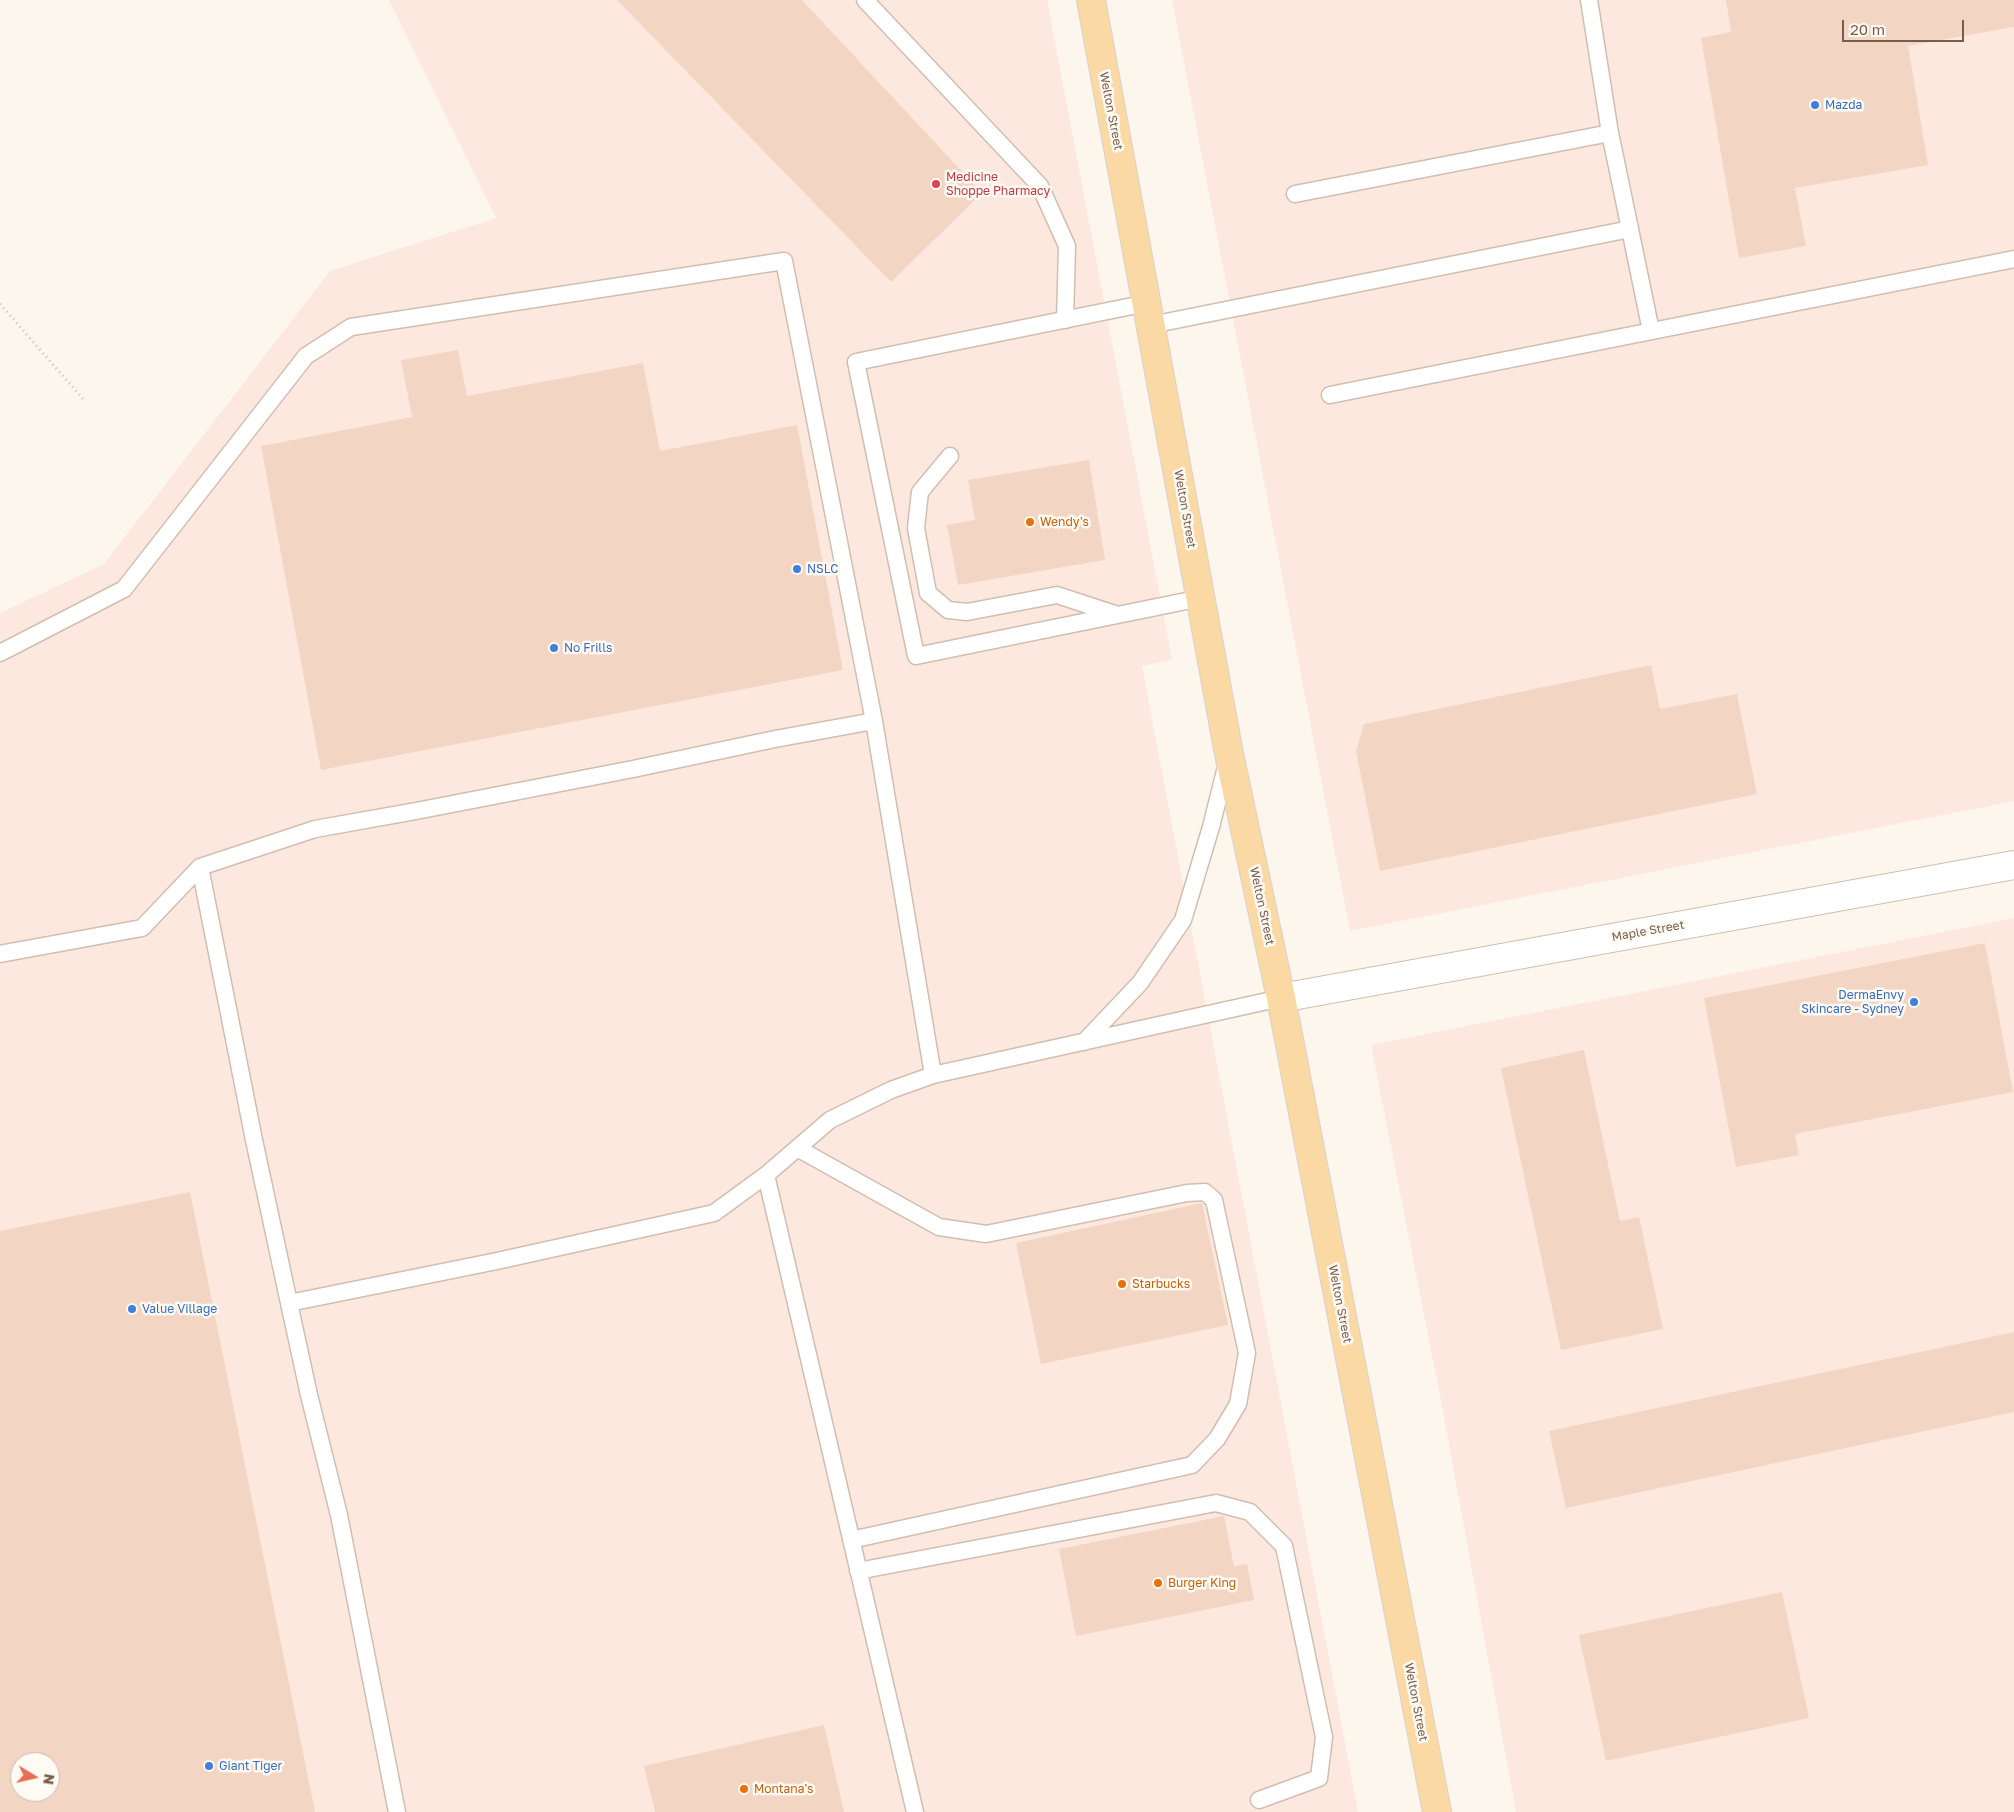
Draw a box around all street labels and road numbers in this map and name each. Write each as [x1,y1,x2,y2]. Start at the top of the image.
street label: Welton Street [1096,71,1126,151]
street label: Welton Street [1171,469,1199,549]
street label: Welton Street [1247,866,1277,946]
street label: Maple Street [1610,918,1686,944]
street label: Welton Street [1325,1264,1355,1344]
street label: Welton Street [1401,1662,1431,1742]

